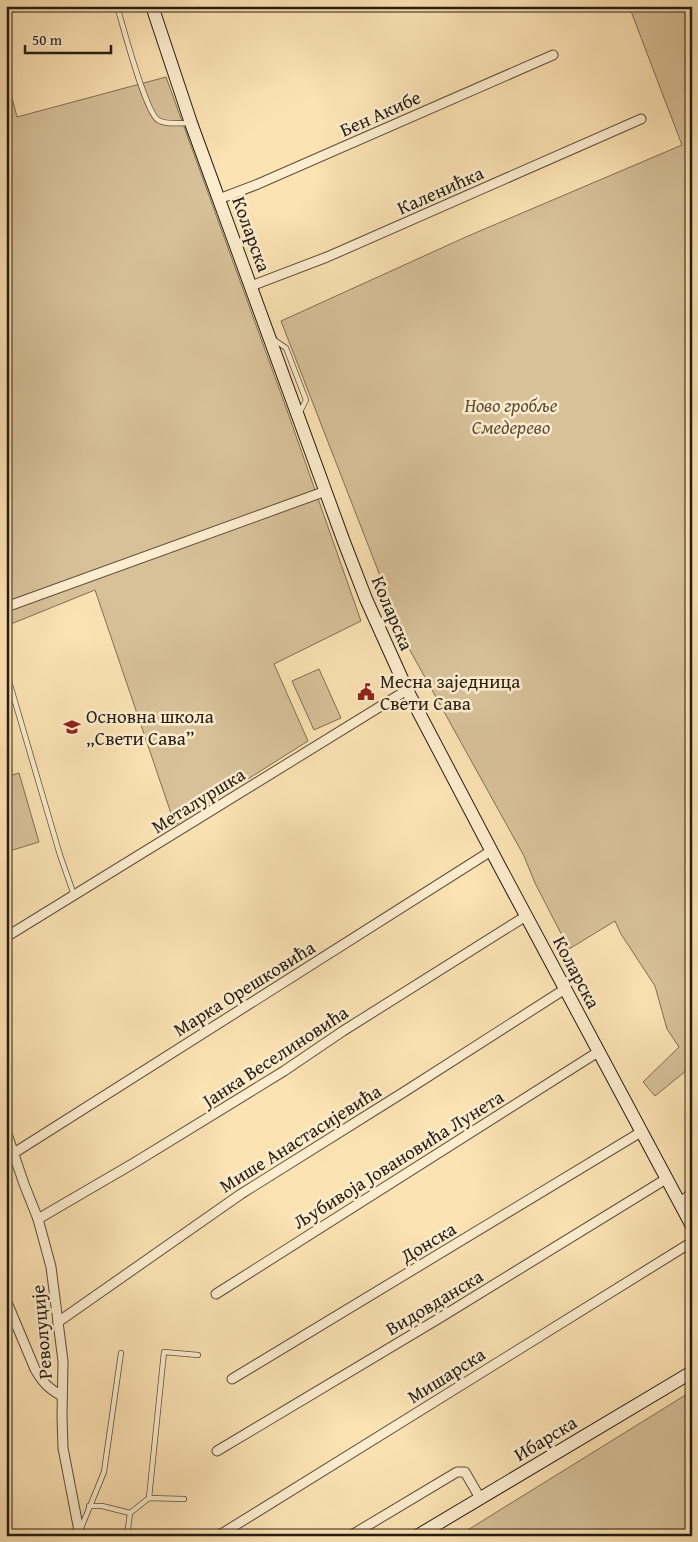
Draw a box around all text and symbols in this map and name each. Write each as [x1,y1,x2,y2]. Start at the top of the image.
scale bar [25,22,111,54]
text: 50 m [32,29,63,50]
street label: Бен Акибе [335,83,425,143]
street label: Каленићка [392,158,488,222]
street label: Коларска [225,192,279,276]
park label: Ново гробље Смедерево [465,391,558,441]
street label: Коларска [365,571,421,655]
place label: Месна заједница Свети Сава [380,667,520,717]
public building icon: Месна заједница Свети Сава [356,682,376,702]
place label: Основна школа „Свети Сава” [86,702,214,752]
school or university icon: Основна школа „Свети Сава” [62,717,82,737]
street label: Металуршка [146,760,250,840]
street label: Коларска [546,931,608,1013]
street label: Марка Орешковића [168,933,320,1043]
street label: Јанка Веселиновића [195,998,353,1115]
street label: Мише Анастасијевића [214,1077,386,1199]
street label: Љубивоја Јовановића Лунета [287,1083,509,1235]
street label: Донска [394,1214,461,1270]
street label: Видовданска [380,1262,488,1342]
street label: Револуције [23,1284,59,1380]
street label: Мишарска [402,1340,490,1410]
street label: Ибарска [508,1408,582,1468]

